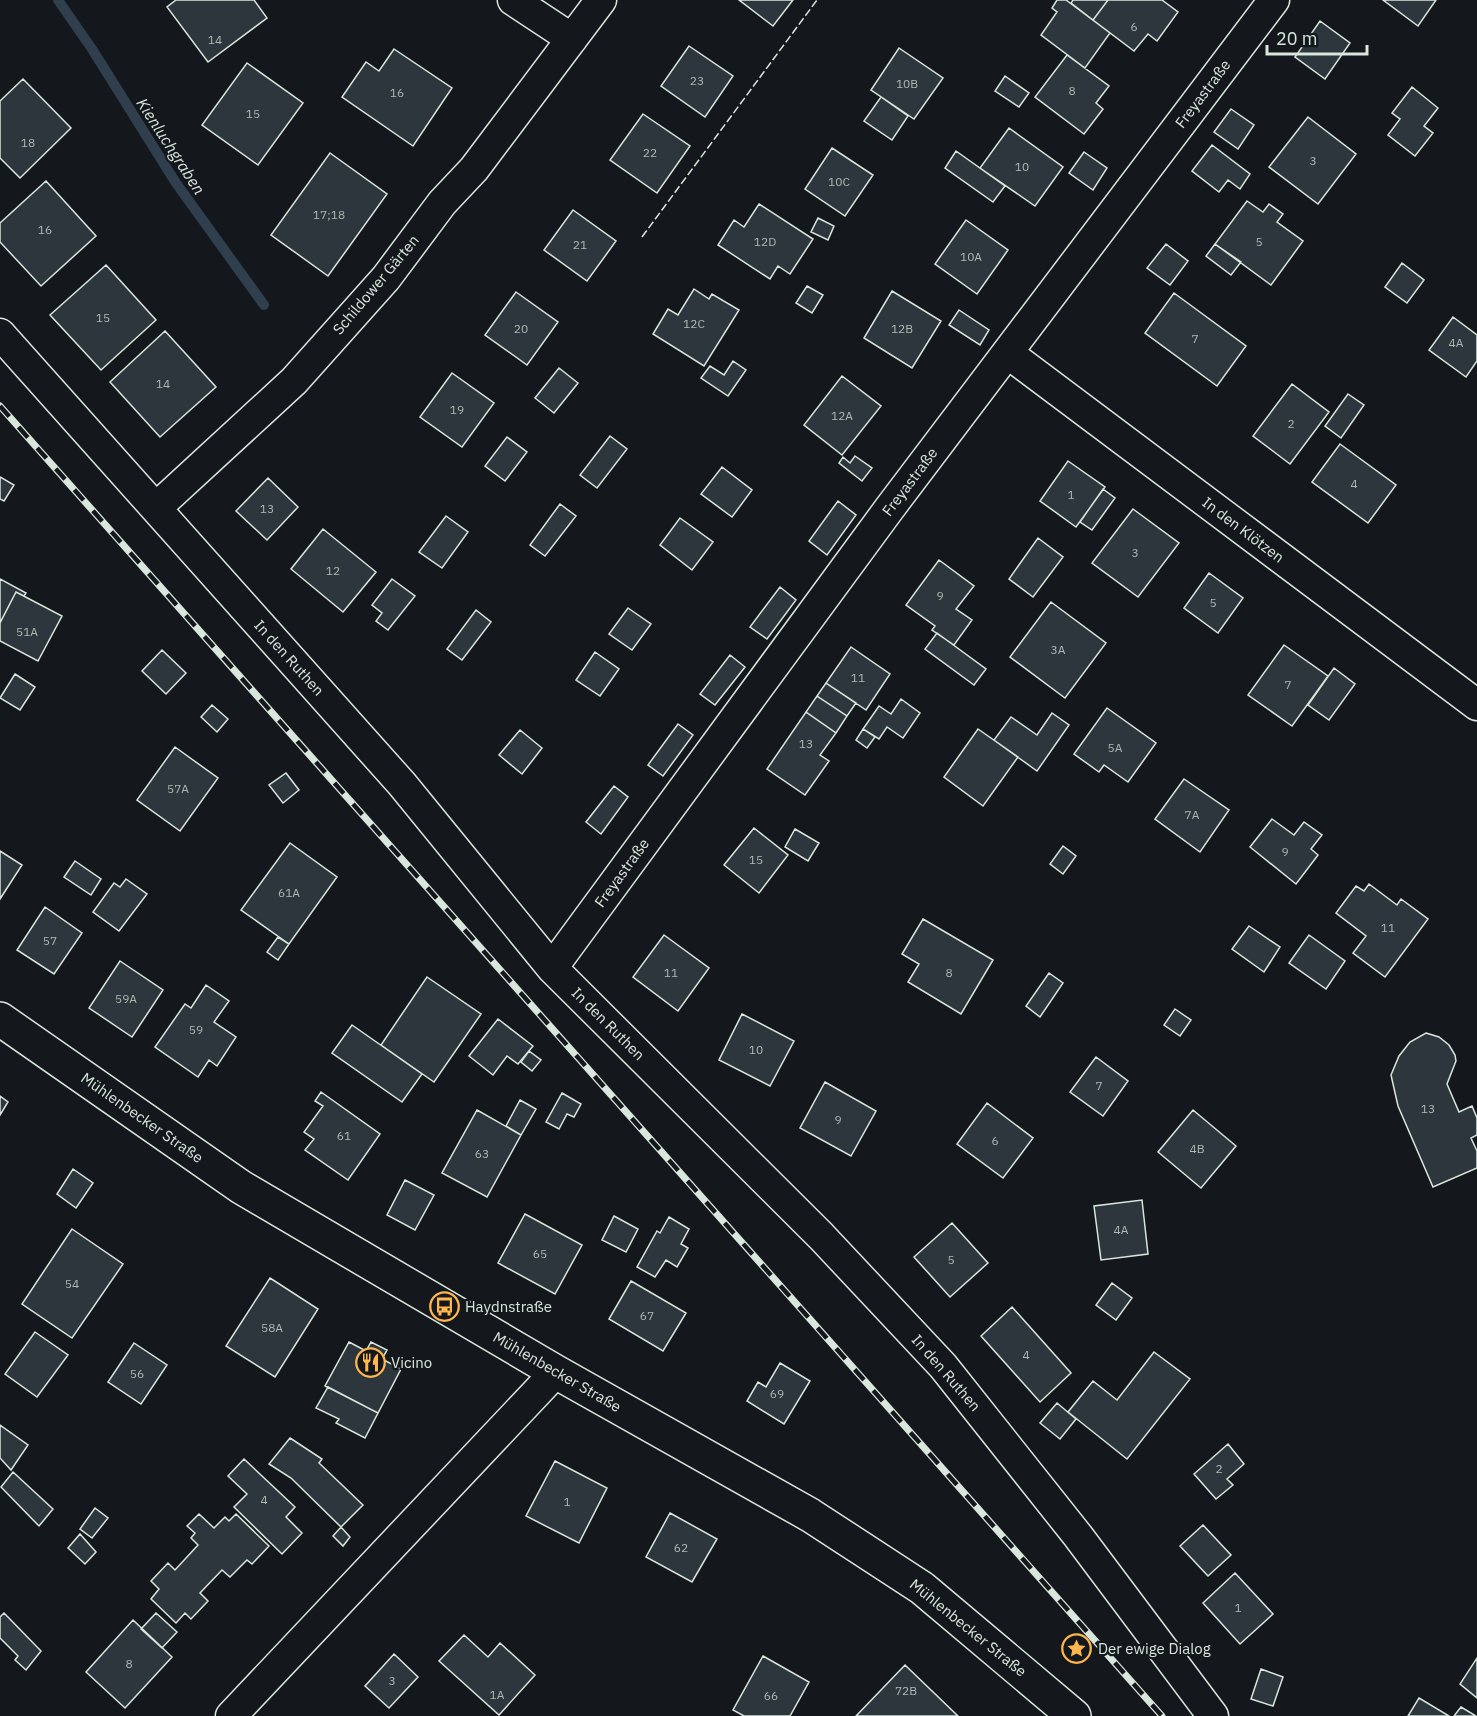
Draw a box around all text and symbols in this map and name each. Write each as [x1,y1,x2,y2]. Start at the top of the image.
scale bar [1267,18,1368,56]
house number: 6 [1130,19,1138,34]
text: 20 m [1276,27,1318,50]
house number: 14 [208,32,222,47]
street label: Freyastraße [1171,56,1234,132]
house number: 23 [690,73,704,88]
house number: 10B [896,76,918,91]
house number: 8 [1068,83,1076,98]
house number: 16 [390,85,404,100]
water label: Kienluchgraben [132,94,210,198]
house number: 15 [246,106,260,121]
house number: 18 [21,135,35,150]
house number: 22 [643,145,657,160]
house number: 3 [1309,153,1317,168]
house number: 10 [1015,159,1029,174]
house number: 10C [828,174,850,189]
house number: 17;18 [313,207,345,222]
house number: 16 [38,222,52,237]
street label: Schildower Gärten [328,231,423,338]
house number: 12D [754,234,776,249]
house number: 5 [1255,234,1263,249]
house number: 21 [573,237,587,252]
house number: 10A [960,249,982,264]
house number: 15 [96,310,110,325]
house number: 12C [683,316,705,331]
house number: 20 [514,321,528,336]
house number: 12B [891,321,913,336]
house number: 7 [1191,331,1199,346]
house number: 4A [1449,335,1464,350]
house number: 14 [156,376,170,391]
house number: 19 [450,402,464,417]
house number: 12A [831,408,853,423]
house number: 2 [1287,416,1295,431]
street label: Freyastraße [878,444,941,520]
house number: 4 [1350,476,1358,491]
house number: 1 [1067,487,1075,502]
street label: In den Klötzen [1198,493,1288,567]
house number: 13 [260,501,274,516]
house number: 3 [1131,545,1139,560]
house number: 12 [326,563,340,578]
house number: 9 [936,588,944,603]
house number: 5 [1209,595,1217,610]
street label: In den Ruthen [250,616,328,700]
house number: 51A [16,624,38,639]
house number: 3A [1051,642,1066,657]
house number: 11 [851,670,865,685]
house number: 7 [1284,677,1292,692]
house number: 13 [799,736,813,751]
house number: 5A [1108,740,1123,755]
house number: 57A [167,781,189,796]
house number: 7A [1185,807,1200,822]
street label: Freyastraße [590,834,653,911]
house number: 9 [1281,844,1289,859]
house number: 15 [749,852,763,867]
house number: 61A [278,885,300,900]
house number: 11 [1381,920,1395,935]
house number: 57 [43,933,57,948]
house number: 11 [664,965,678,980]
house number: 8 [945,965,953,980]
street label: In den Ruthen [568,983,649,1064]
house number: 59A [115,991,137,1006]
house number: 59 [189,1022,203,1037]
house number: 10 [749,1042,763,1057]
street label: Mühlenbecker Straße [78,1068,207,1167]
house number: 7 [1095,1078,1103,1093]
house number: 13 [1421,1101,1435,1116]
house number: 9 [834,1112,842,1127]
house number: 61 [337,1128,351,1143]
house number: 6 [991,1133,999,1148]
house number: 4B [1189,1141,1205,1156]
house number: 63 [475,1146,489,1161]
house number: 4A [1114,1222,1129,1237]
house number: 65 [533,1246,547,1261]
house number: 5 [947,1252,955,1267]
house number: 54 [65,1276,79,1291]
bus stop icon: Haydnstraße [428,1291,460,1323]
place label: Haydnstraße [465,1297,552,1316]
house number: 67 [640,1308,654,1323]
house number: 58A [261,1320,283,1335]
street label: Mühlenbecker Straße [490,1327,625,1416]
street label: In den Ruthen [908,1330,985,1415]
restaurant icon: Vicino [354,1347,386,1379]
house number: 4 [1022,1347,1030,1362]
place label: Vicino [391,1353,432,1372]
house number: 56 [130,1366,144,1381]
house number: 69 [770,1386,784,1401]
house number: 2 [1215,1461,1223,1476]
house number: 4 [260,1492,268,1507]
house number: 1 [563,1494,571,1509]
house number: 62 [674,1540,688,1555]
street label: Mühlenbecker Straße [906,1575,1031,1681]
house number: 1 [1234,1600,1242,1615]
place icon: Der ewige Dialog [1061,1633,1093,1665]
place label: Der ewige Dialog [1098,1639,1211,1658]
house number: 8 [125,1656,133,1671]
house number: 3 [388,1673,396,1688]
house number: 72B [895,1683,917,1698]
house number: 1A [490,1687,505,1702]
house number: 66 [764,1688,778,1703]

